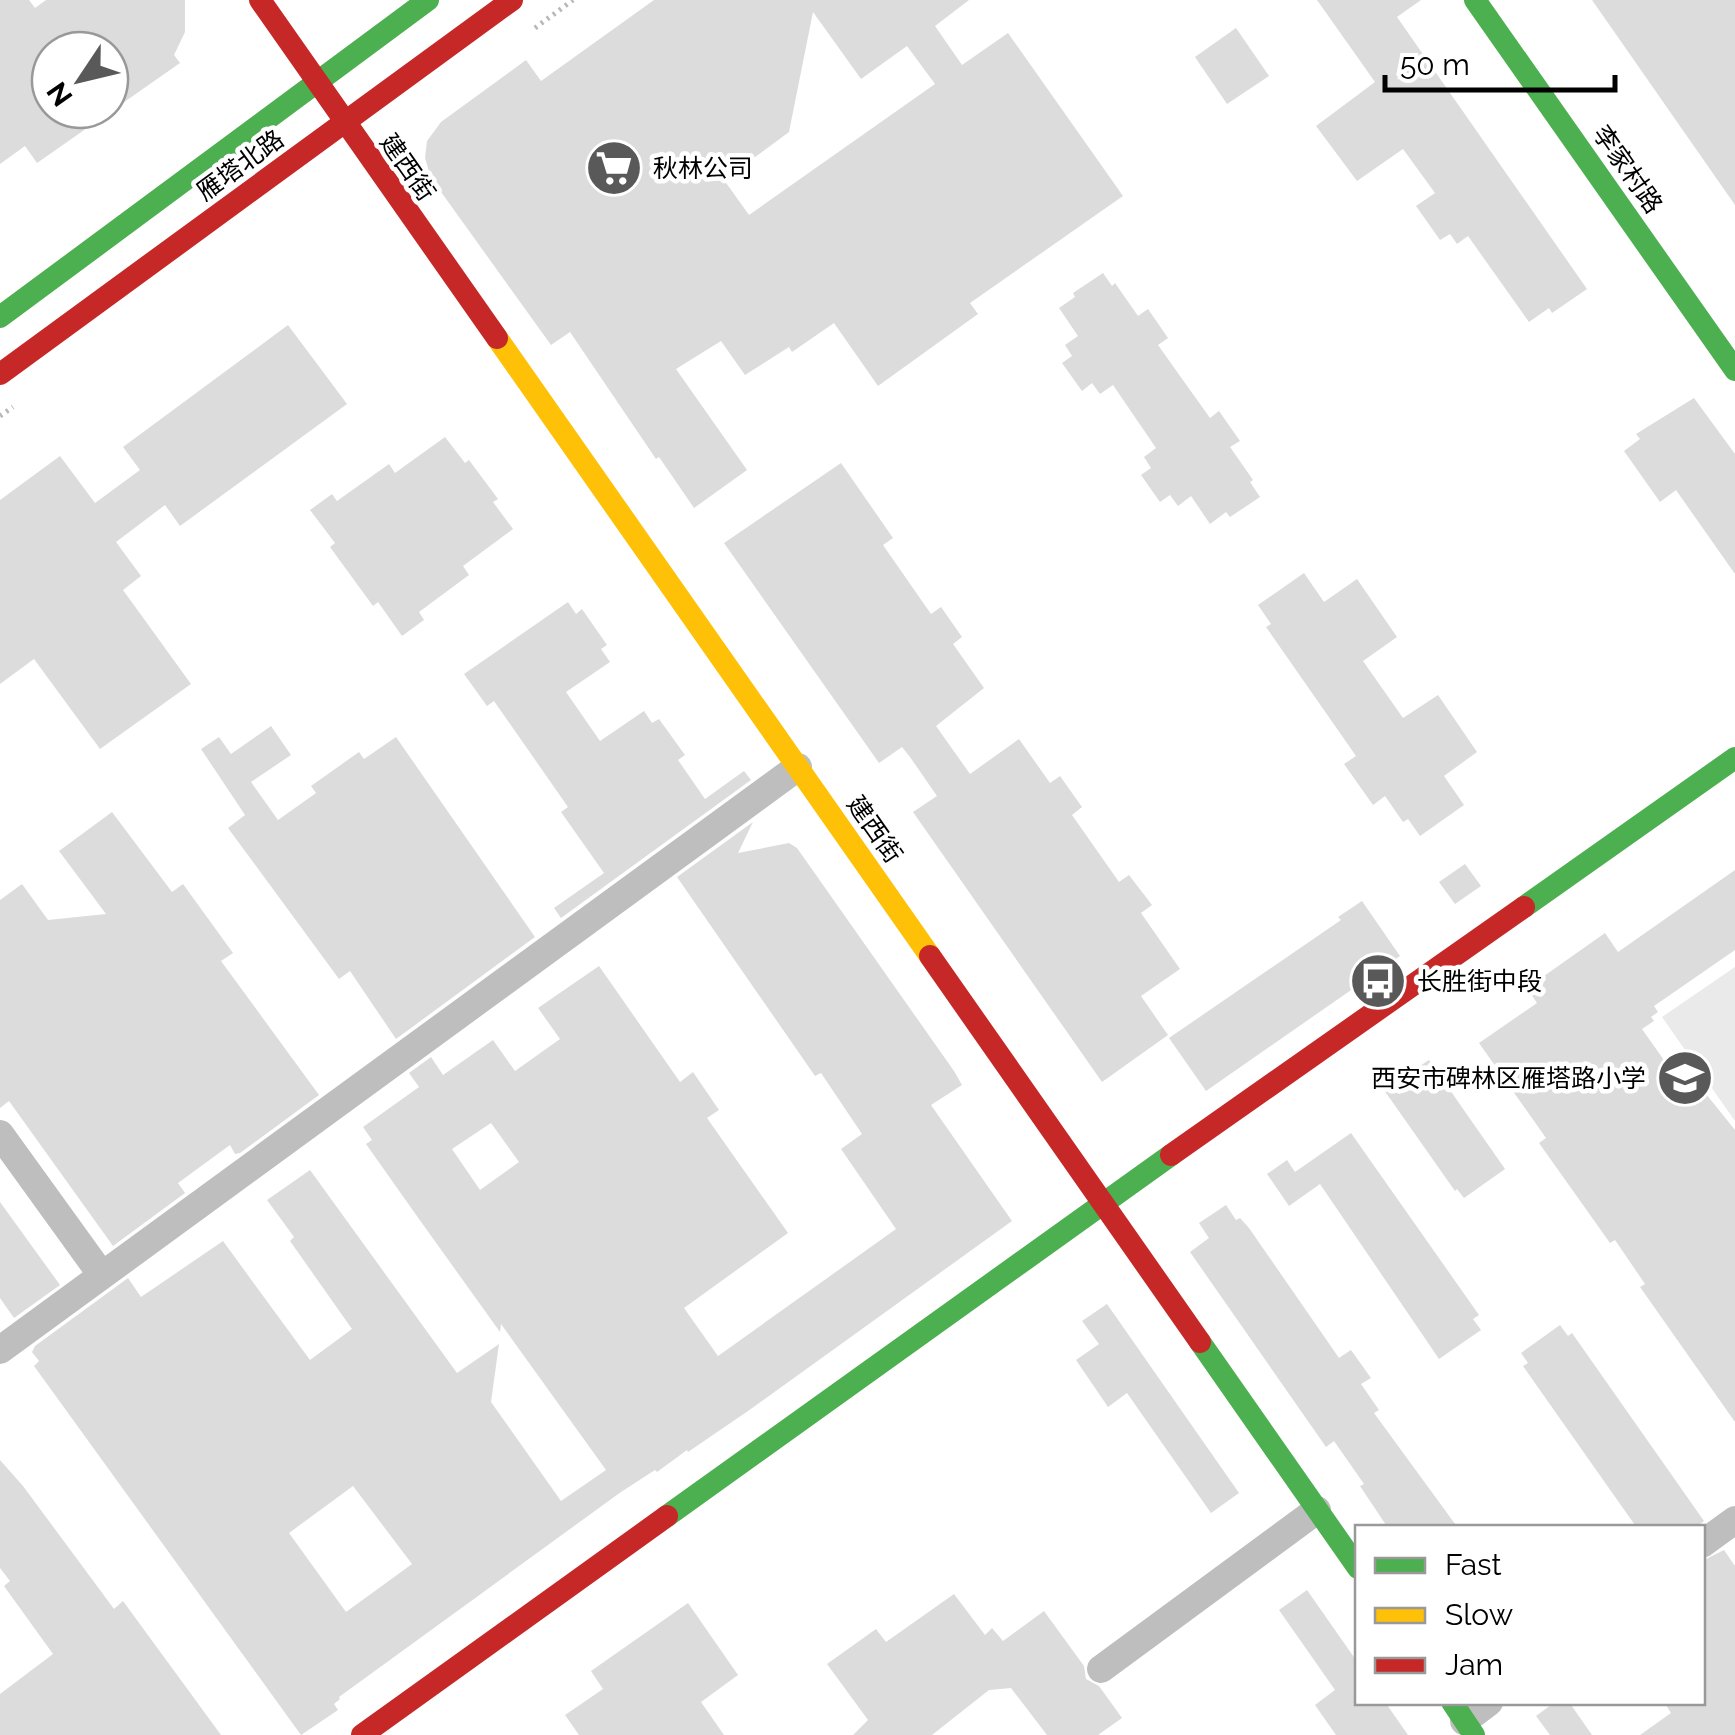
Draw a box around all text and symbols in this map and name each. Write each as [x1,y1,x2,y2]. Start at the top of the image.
north arrow [30,30,130,130]
scale bar [1385,30,1615,92]
text: 50 m [1400,47,1470,82]
text: N [40,76,80,112]
street label: 李家村路 [1587,119,1669,219]
street label: 雁塔北路 [191,123,289,207]
street label: 建西街 [374,128,442,206]
supermarket icon: 秋林公司 [584,138,644,198]
place label: 秋林公司 [653,153,753,183]
street label: 建西街 [841,790,909,868]
bus stop icon: 长胜街中段 [1348,951,1408,1011]
place label: 长胜街中段 [1417,966,1542,996]
school or university icon: 西安市碑林区雁塔路小学 [1655,1048,1715,1108]
place label: 西安市碑林区雁塔路小学 [1371,1063,1646,1093]
legend [1355,1525,1705,1705]
text: Fast [1445,1547,1502,1582]
text: Slow [1445,1597,1513,1632]
text: Jam [1445,1647,1503,1682]

